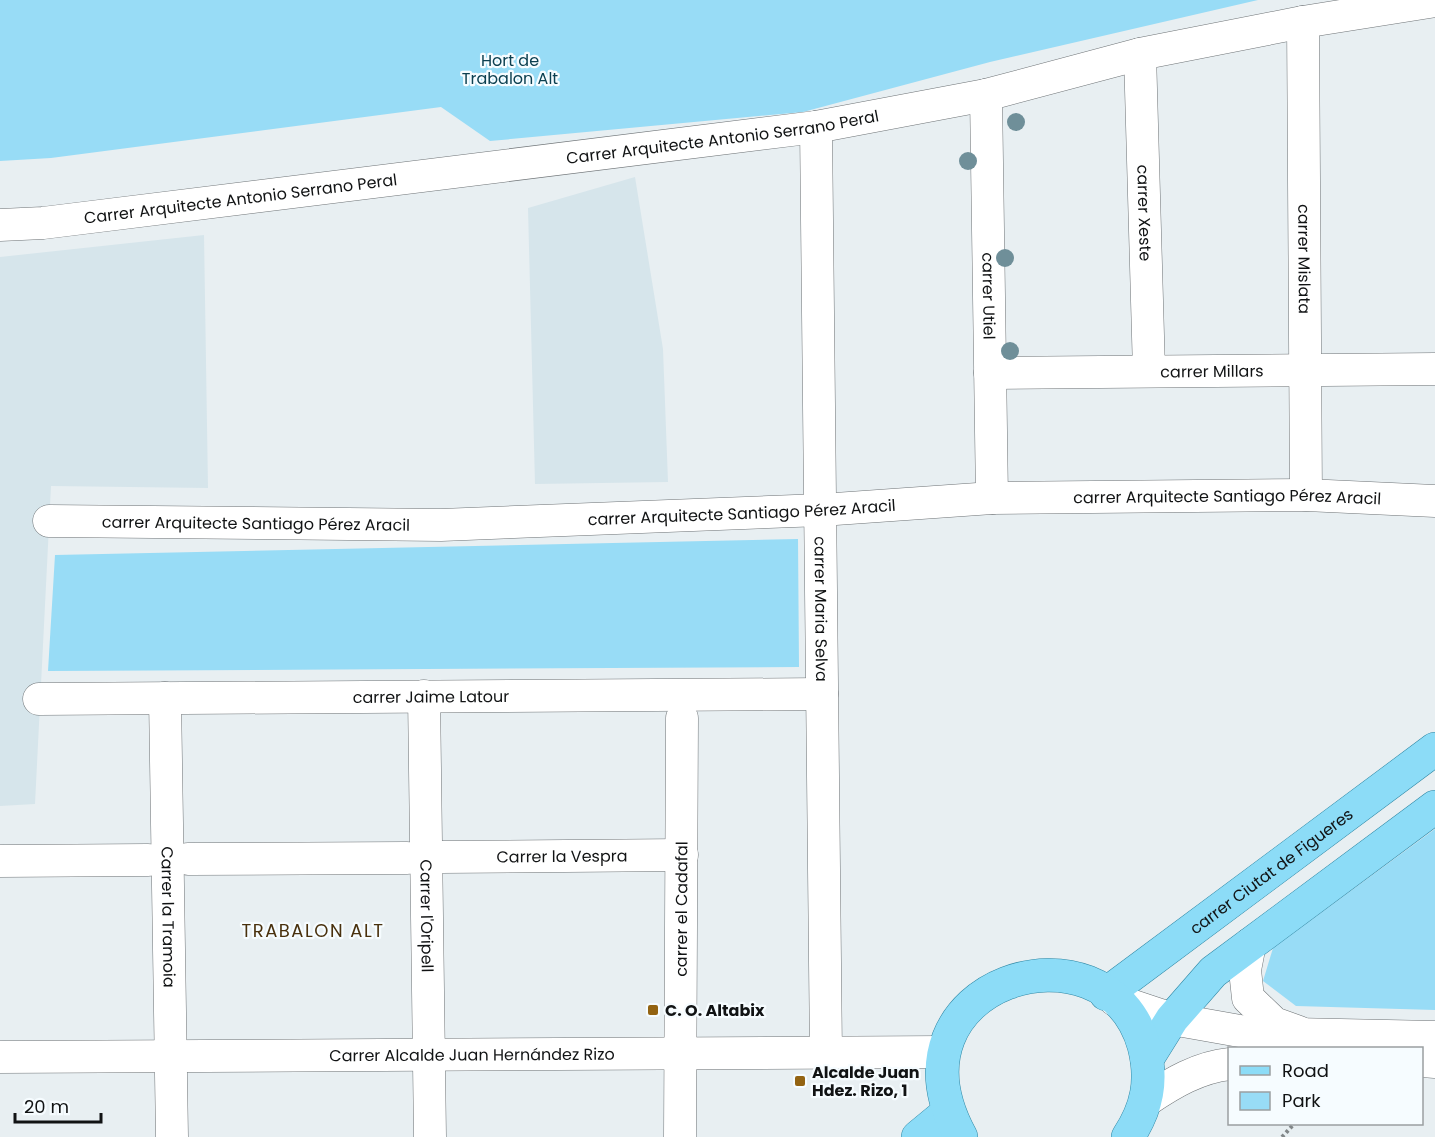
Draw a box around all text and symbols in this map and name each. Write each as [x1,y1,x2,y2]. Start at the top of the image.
park label: Hort de Trabalon Alt [462,49,558,90]
street label: Carrer Arquitecte Antonio Serrano Peral [565,104,881,170]
street label: carrer Xeste [1131,164,1157,262]
street label: Carrer Arquitecte Antonio Serrano Peral [83,168,398,230]
street label: carrer Mislata [1292,204,1316,314]
street label: carrer Utiel [976,252,1001,340]
street label: carrer Millars [1160,360,1264,383]
street label: carrer Arquitecte Santiago Pérez Aracil [1073,484,1382,510]
street label: carrer Arquitecte Santiago Pérez Aracil [587,494,896,531]
street label: carrer Arquitecte Santiago Pérez Aracil [102,511,410,537]
street label: carrer Maria Selva [808,536,833,682]
street label: carrer Jaime Latour [353,685,509,709]
street label: carrer Ciutat de Figueres [1185,803,1358,940]
street label: carrer el Cadafal [670,841,693,977]
street label: Carrer la Vespra [496,844,628,869]
street label: Carrer la Tramoia [155,846,181,988]
street label: Carrer l'Oripell [414,859,439,973]
district label: TRABALON ALT [241,918,385,943]
place label: C. O. Altabix [665,999,765,1022]
marker: C. O. Altabix [646,1003,660,1017]
street label: Carrer Alcalde Juan Hernández Rizo [329,1043,615,1067]
legend [1228,1047,1423,1125]
text: Road [1282,1058,1329,1083]
place label: Alcalde Juan Hdez. Rizo, 1 [812,1061,920,1102]
marker: Alcalde Juan Hdez. Rizo, 1 [793,1074,807,1088]
scale bar [15,1086,100,1124]
text: Park [1282,1088,1321,1113]
text: 20 m [24,1094,69,1119]

